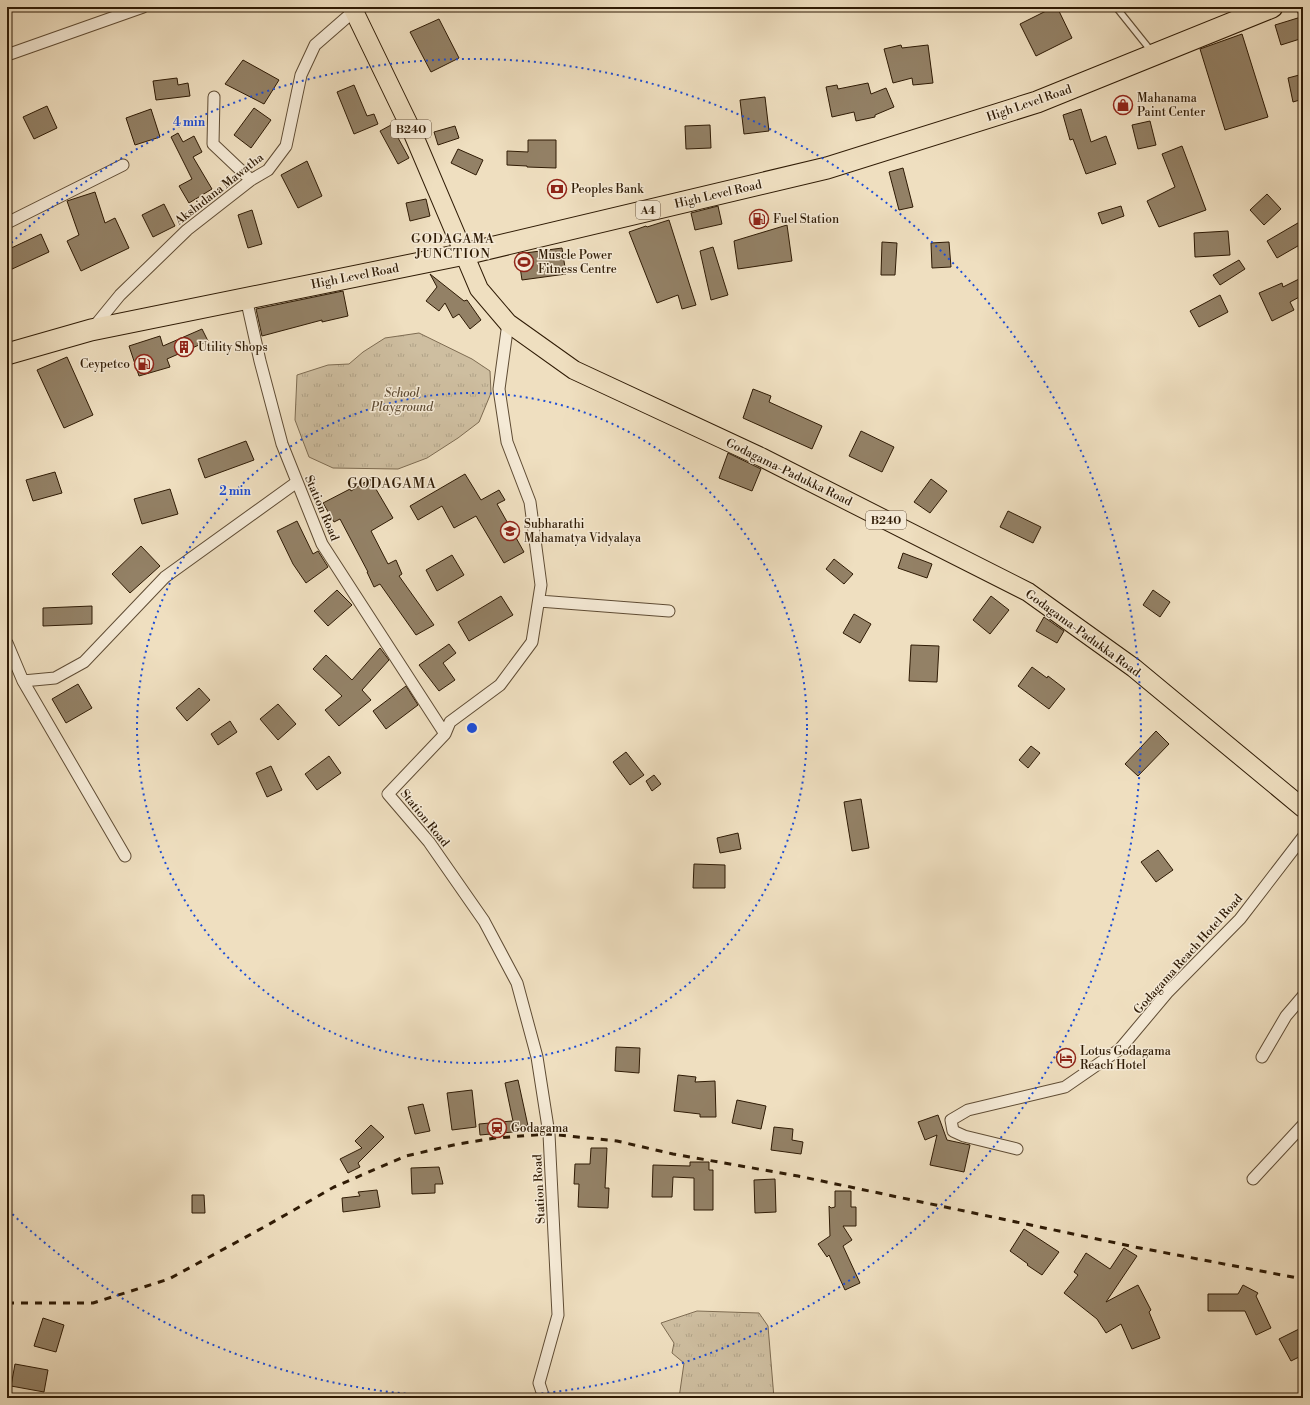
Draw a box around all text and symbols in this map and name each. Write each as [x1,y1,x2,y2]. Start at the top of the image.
street label: High Level Road [985,82,1074,125]
place label: Mahanama Paint Center [1137,91,1205,120]
shop icon: Mahanama Paint Center [1112,94,1134,116]
text: 4 min [173,115,206,130]
road number: B240 [391,120,431,138]
street label: Akshidana Mawatha [171,149,267,229]
street label: High Level Road [673,177,763,212]
bank icon: Peoples Bank [546,178,568,200]
place label: Peoples Bank [571,182,644,197]
road number: A4 [636,201,660,219]
fuel station icon: Fuel Station [748,208,770,230]
place label: Fuel Station [773,212,839,227]
district label: GODAGAMA JUNCTION [411,231,495,262]
place label: Muscle Power Fitness Centre [538,248,617,277]
sports icon: Muscle Power Fitness Centre [513,251,535,273]
street label: High Level Road [310,261,400,292]
building icon: Utility Shops [173,336,195,358]
place label: Utility Shops [198,340,268,355]
fuel station icon: Ceypetco [133,353,155,375]
place label: Ceypetco [80,357,130,372]
park label: School Playground [370,386,434,415]
street label: Godagama-Padukka Road [723,435,855,510]
street label: Station Road [301,473,342,543]
district label: GODAGAMA [347,475,437,493]
text: 2 min [219,484,251,499]
road number: B240 [866,511,906,529]
place label: Subharathi Mahamatya Vidyalaya [524,517,642,546]
school or university icon: Subharathi Mahamatya Vidyalaya [499,520,521,542]
street label: Godagama-Padukka Road [1022,587,1143,680]
centre of rings [465,721,479,735]
street label: Station Road [397,786,453,850]
street label: Godagama Reach Hotel Road [1131,891,1246,1017]
place label: Lotus Godagama Reach Hotel [1080,1044,1172,1073]
hotel icon: Lotus Godagama Reach Hotel [1055,1047,1077,1069]
station icon: Godagama [486,1117,508,1139]
place label: Godagama [511,1121,569,1136]
street label: Station Road [530,1154,549,1224]

